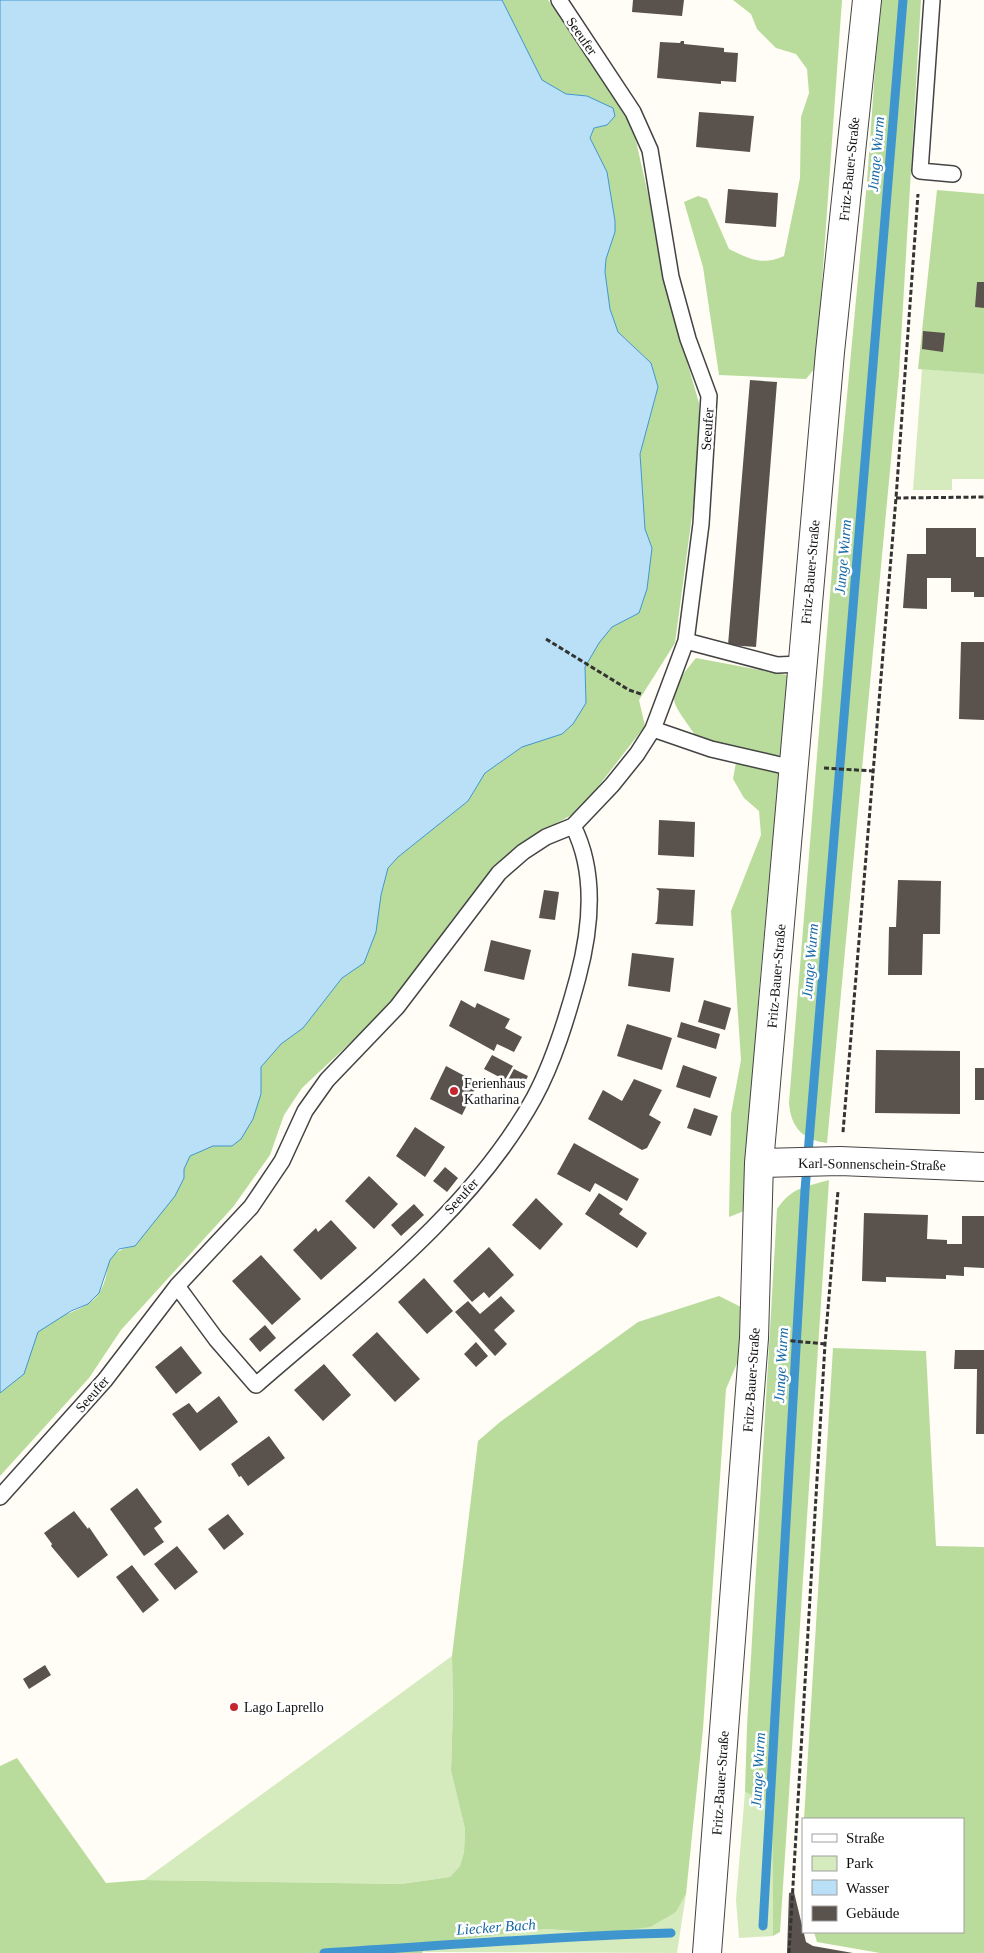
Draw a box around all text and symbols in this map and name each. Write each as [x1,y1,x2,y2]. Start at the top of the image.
street label: Seeufer [563,14,600,58]
street label: Fritz-Bauer-Straße [837,116,862,222]
water label: Junge Wurm [865,116,887,192]
street label: Seeufer [699,407,716,451]
street label: Fritz-Bauer-Straße [798,519,823,625]
water label: Junge Wurm [832,519,854,595]
street label: Fritz-Bauer-Straße [764,923,789,1029]
water label: Junge Wurm [799,923,821,999]
place label: Ferienhaus Katharina [464,1076,525,1107]
marker: Ferienhaus Katharina [448,1085,460,1097]
street label: Karl-Sonnenschein-Straße [798,1156,946,1173]
street label: Seeufer [441,1175,481,1217]
street label: Fritz-Bauer-Straße [740,1327,763,1433]
water label: Junge Wurm [771,1327,791,1403]
street label: Seeufer [73,1373,112,1415]
place label: Lago Laprello [244,1700,324,1715]
marker: Lago Laprello [228,1701,240,1713]
street label: Fritz-Bauer-Straße [709,1730,732,1836]
water label: Junge Wurm [748,1732,768,1808]
legend [802,1818,964,1933]
text: Straße [846,1830,885,1846]
text: Park [846,1855,874,1871]
text: Wasser [846,1880,889,1896]
text: Gebäude [846,1905,900,1921]
water label: Liecker Bach [455,1916,536,1938]

